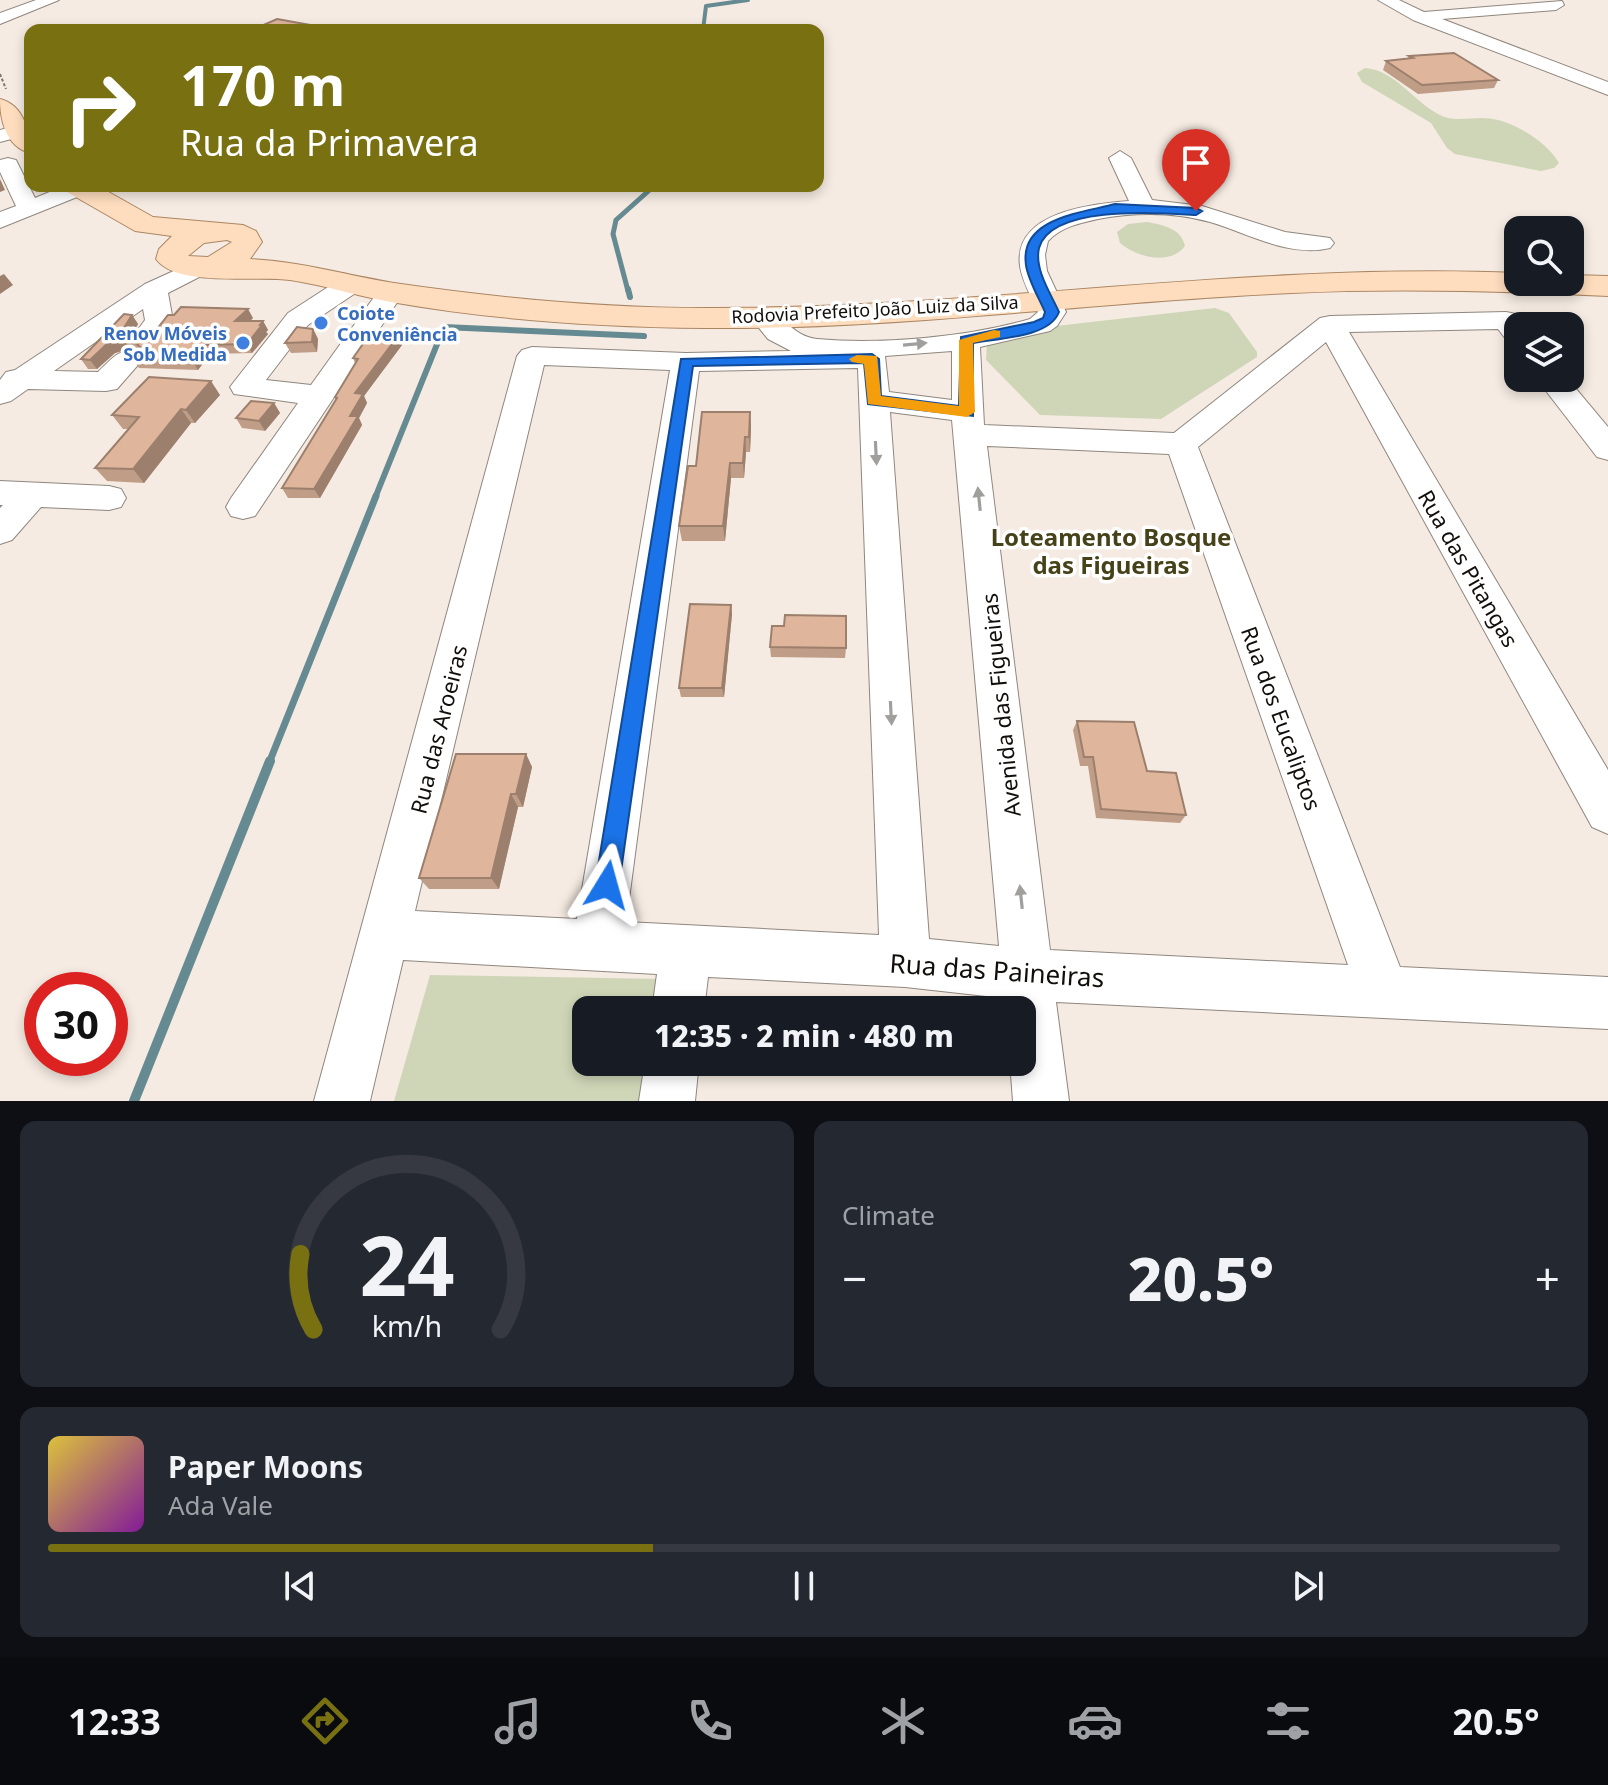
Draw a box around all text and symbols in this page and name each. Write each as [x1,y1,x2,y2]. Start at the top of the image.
text: 170 m [180,46,345,122]
icon: right [48,56,152,160]
text: Rua da Primavera [180,118,479,167]
pin [1162,129,1230,211]
icon: arrive [1174,141,1218,185]
map controls [1504,216,1584,392]
button: search [1504,216,1584,296]
street label: Rodovia Prefeito João Luiz da Silva [731,289,1019,329]
place label: Coiote Conveniência [337,301,458,346]
button: layers [1504,312,1584,392]
marker: Coiote Conveniência [312,314,330,332]
place label: Renov Móveis Sob Medida [104,321,227,366]
marker: Renov Móveis Sob Medida [234,334,252,352]
one-way arrow [903,337,928,350]
one-way arrow [870,441,883,466]
street label: Rua das Pitangas [1412,484,1526,652]
one-way arrow [972,486,985,511]
district label: Loteamento Bosque das Figueiras [991,520,1231,581]
street label: Avenida das Figueiras [973,592,1027,818]
street label: Rua dos Eucaliptos [1235,622,1329,814]
street label: Rua das Aroeiras [403,641,473,817]
one-way arrow [884,701,897,726]
position arrow [565,843,649,927]
one-way arrow [1014,884,1027,909]
street label: Rua das Paineiras [888,945,1106,995]
speed limit sign: 30 [24,972,128,1076]
text: 12:35 · 2 min · 480 m [654,1015,954,1056]
text: Climate [842,1197,935,1233]
text: 24 [359,1207,455,1320]
text: 20.5° [1128,1237,1274,1319]
text: − [842,1248,867,1308]
text: + [1535,1248,1560,1308]
text: km/h [372,1306,442,1345]
text: Paper Moons [168,1446,363,1487]
text: Ada Vale [168,1487,273,1523]
icon: previous [278,1564,322,1608]
icon: pause [782,1564,826,1608]
icon: next [1286,1564,1330,1608]
icon: directions [297,1693,353,1749]
icon: music [490,1693,546,1749]
icon: phone [682,1693,738,1749]
icon: climate [875,1693,931,1749]
icon: car [1067,1693,1123,1749]
icon: filters [1260,1693,1316,1749]
text: 12:33 [68,1697,161,1746]
text: 20.5° [1452,1697,1540,1746]

